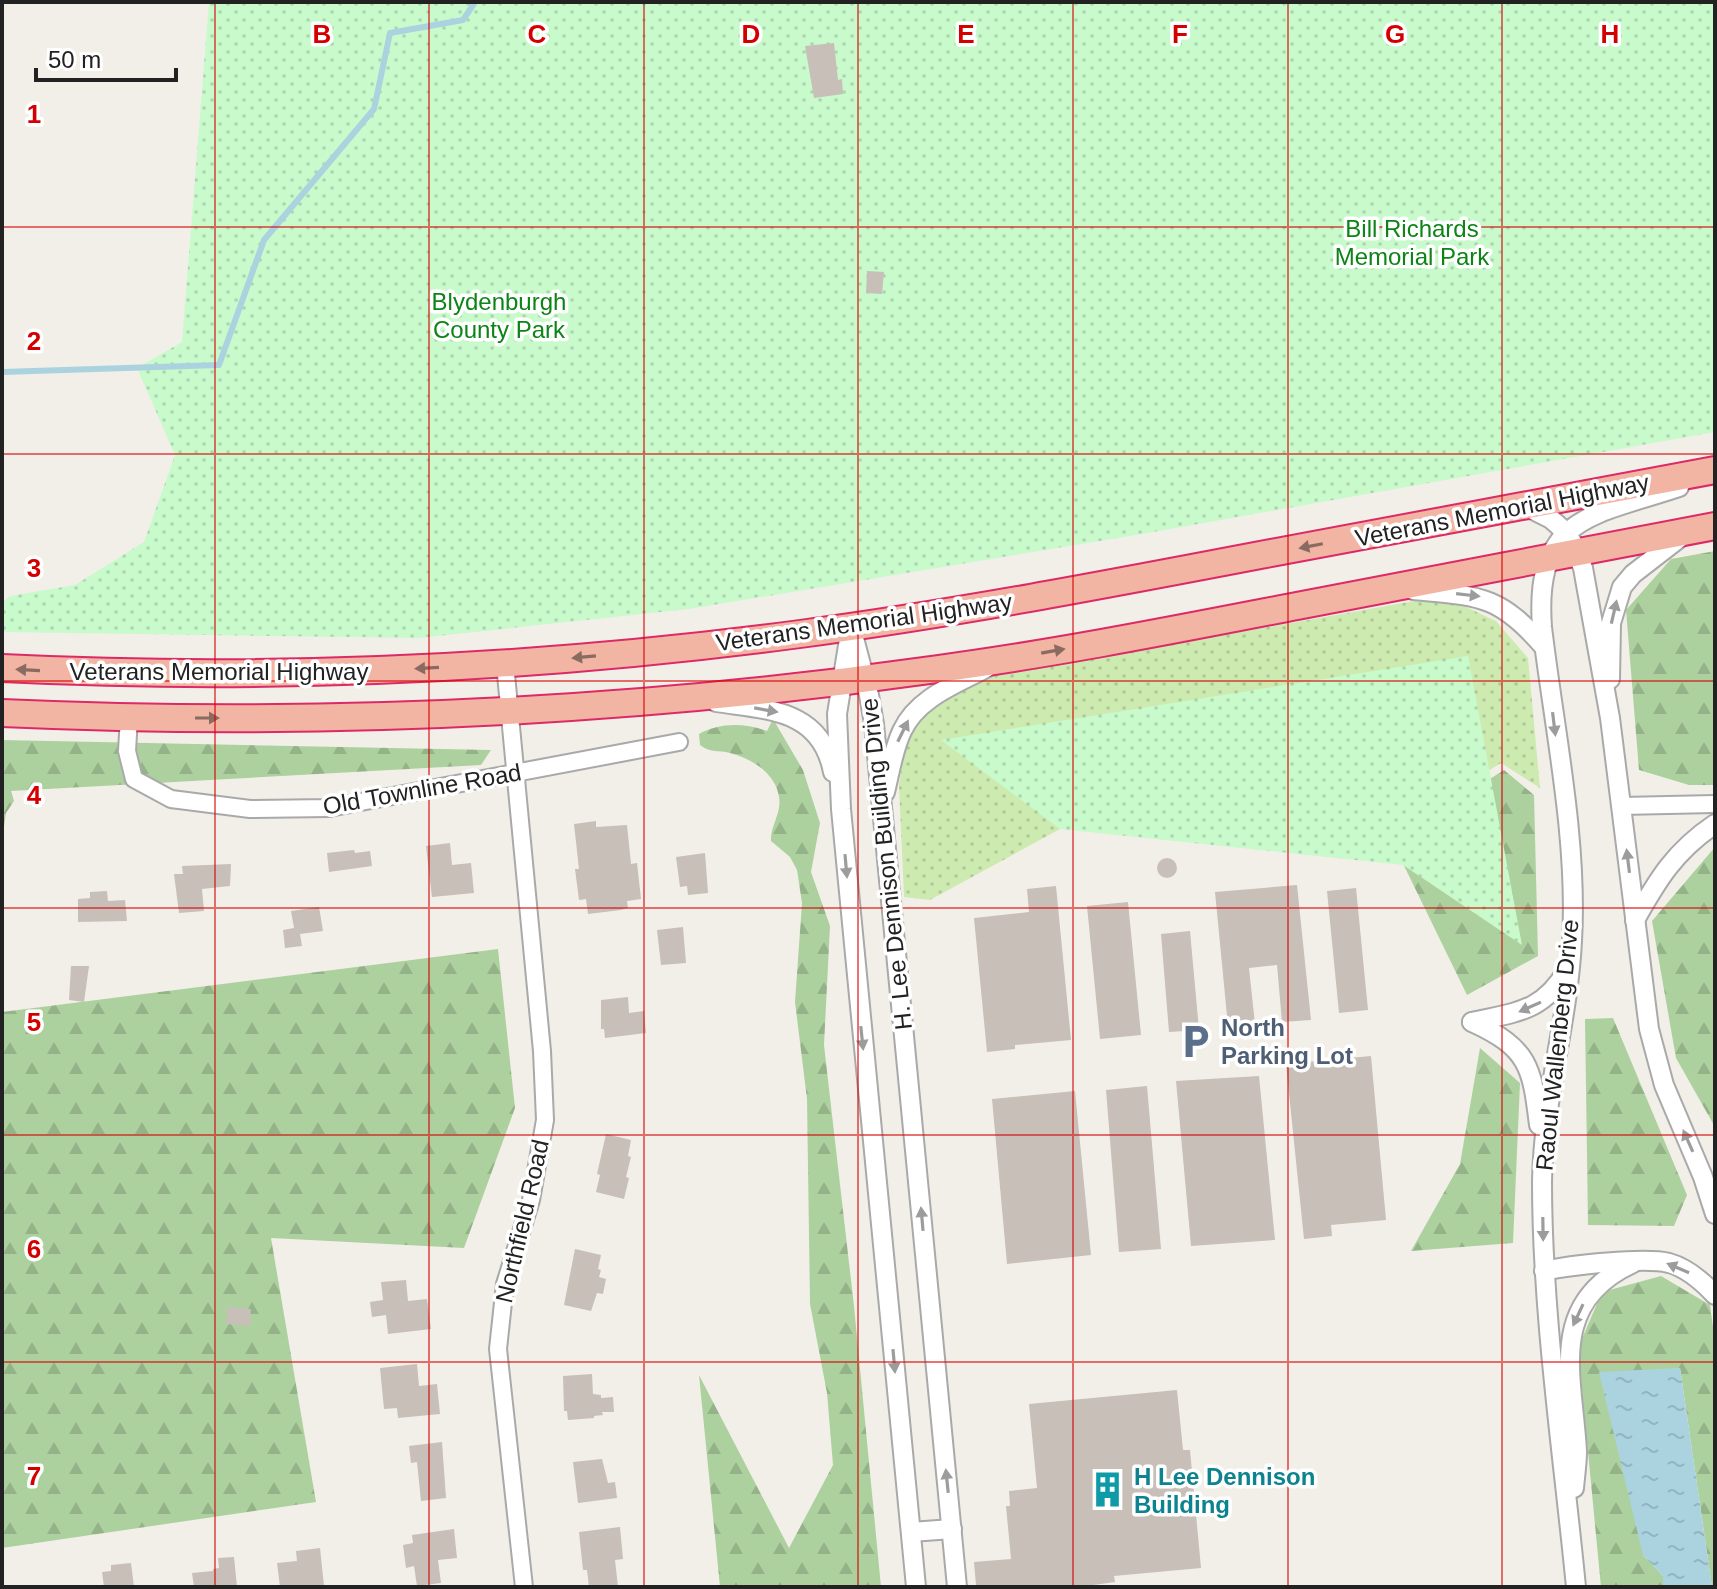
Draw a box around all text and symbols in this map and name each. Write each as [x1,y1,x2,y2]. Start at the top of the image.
text: B [313,19,331,49]
text: C [528,19,547,49]
text: D [742,19,760,49]
text: E [957,19,975,49]
text: F [1172,19,1188,49]
text: G [1385,19,1405,49]
text: H [1601,19,1619,49]
scale bar [36,32,176,82]
text: 50 m [48,46,101,73]
text: 1 [27,99,41,129]
park label: Bill Richards Memorial Park [1335,215,1490,270]
park label: Blydenburgh County Park [432,288,566,343]
text: 2 [27,326,41,356]
street label: Veterans Memorial Highway [1353,468,1651,552]
one-way arrow [1298,540,1323,552]
text: 3 [27,553,41,583]
street label: Veterans Memorial Highway [714,588,1014,656]
one-way arrow [1455,589,1480,602]
one-way arrow [1608,600,1621,625]
one-way arrow [1041,644,1066,656]
one-way arrow [571,651,596,664]
street label: Veterans Memorial Highway [70,658,368,685]
one-way arrow [414,662,439,675]
one-way arrow [15,663,40,676]
street label: H. Lee Dennison Building Drive [855,697,917,1031]
one-way arrow [754,704,779,717]
one-way arrow [195,712,220,724]
one-way arrow [1548,712,1561,737]
one-way arrow [896,720,910,743]
street label: Old Townline Road [321,758,523,820]
text: 4 [27,780,42,810]
one-way arrow [1621,849,1634,874]
one-way arrow [840,854,853,879]
street label: Raoul Wallenberg Drive [1530,918,1584,1172]
one-way arrow [1518,1000,1542,1014]
text: 5 [27,1007,41,1037]
place label: North Parking Lot [1221,1014,1353,1069]
parking icon: North Parking Lot [1176,1022,1214,1060]
one-way arrow [856,1026,869,1051]
one-way arrow [1681,1129,1695,1153]
street label: Northfield Road [490,1137,554,1305]
one-way arrow [915,1206,928,1231]
one-way arrow [1537,1217,1549,1242]
text: 6 [27,1234,41,1264]
one-way arrow [1666,1262,1690,1275]
one-way arrow [1571,1303,1585,1327]
one-way arrow [888,1349,901,1374]
text: 7 [27,1461,41,1491]
place label: H Lee Dennison Building [1134,1463,1315,1518]
one-way arrow [941,1469,954,1494]
building icon: H Lee Dennison Building [1089,1471,1127,1509]

